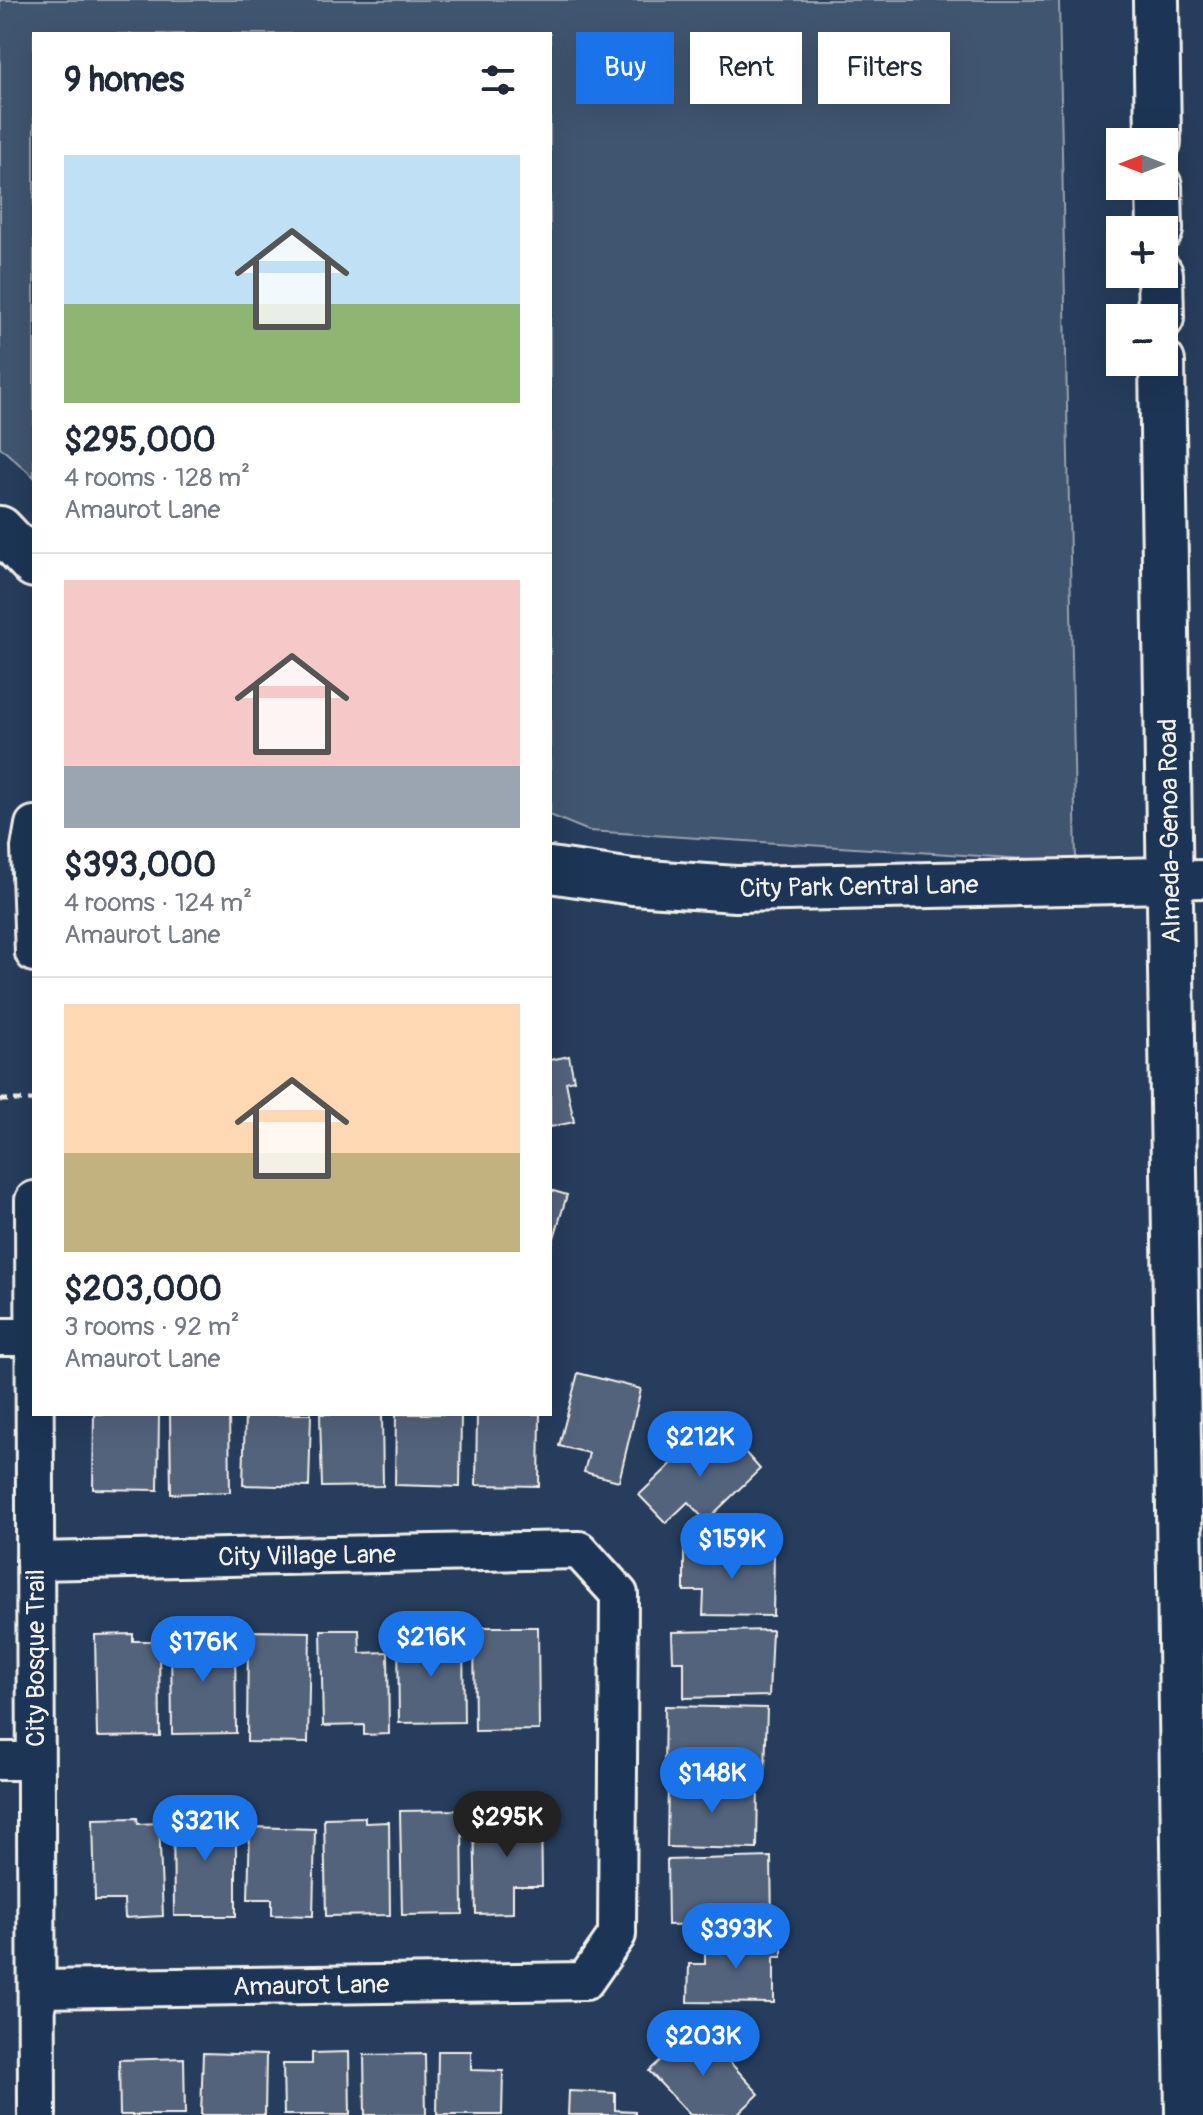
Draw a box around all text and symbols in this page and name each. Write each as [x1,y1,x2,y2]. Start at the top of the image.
chip: Buy [576,32,674,104]
chip: Rent [690,32,802,104]
chip: Filters [818,32,950,104]
icon: filters [476,58,520,102]
text: 9 homes [64,59,184,102]
north arrow [1106,128,1178,200]
map controls [1106,128,1178,376]
icon: home [220,207,364,351]
button: + [1106,216,1178,288]
button: − [1106,304,1178,376]
text: $295,000 [64,419,216,462]
text: 4 rooms · 128 m² [64,462,250,494]
text: Amaurot Lane [64,494,220,526]
icon: home [220,632,364,776]
street label: Almeda-Genoa Road [1152,718,1188,944]
text: $393,000 [64,844,216,887]
street label: City Park Central Lane [739,869,979,905]
text: 4 rooms · 124 m² [64,887,252,919]
text: Amaurot Lane [64,919,220,951]
icon: home [220,1056,364,1200]
text: $203,000 [64,1268,222,1311]
text: 3 rooms · 92 m² [64,1311,240,1343]
text: Amaurot Lane [64,1343,220,1375]
pin: $212K [644,1411,756,1479]
text: $212K [665,1421,735,1453]
pin: $159K [676,1513,788,1581]
text: $159K [698,1523,766,1555]
street label: City Village Lane [218,1538,396,1574]
street label: City Bosque Trail [20,1569,52,1747]
pin: $216K [375,1611,487,1679]
pin: $176K [147,1616,259,1684]
text: $216K [396,1621,466,1653]
text: $176K [169,1626,237,1658]
pin: $148K [656,1747,768,1815]
text: $148K [678,1757,746,1789]
pin: $295K [451,1791,563,1859]
pin: $321K [149,1795,261,1863]
text: $295K [471,1801,543,1833]
text: $321K [171,1805,239,1837]
pin: $393K [680,1903,792,1971]
text: $393K [700,1913,772,1945]
street label: Amaurot Lane [233,1969,390,2003]
pin: $203K [647,2010,759,2078]
text: $203K [665,2020,741,2052]

